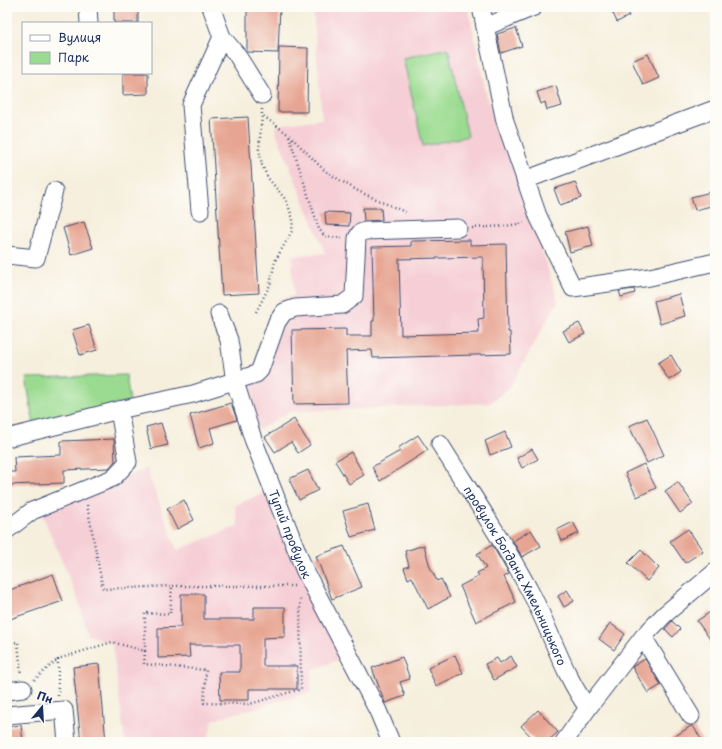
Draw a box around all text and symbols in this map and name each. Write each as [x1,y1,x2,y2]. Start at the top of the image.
legend [22,22,152,74]
text: Вулиця [58,28,101,46]
text: Парк [58,48,90,66]
street label: провулок Богдана Хмельницького [460,482,572,668]
street label: Тупий провулок [265,487,317,582]
text: Пн [35,686,55,708]
north arrow [22,687,62,727]

